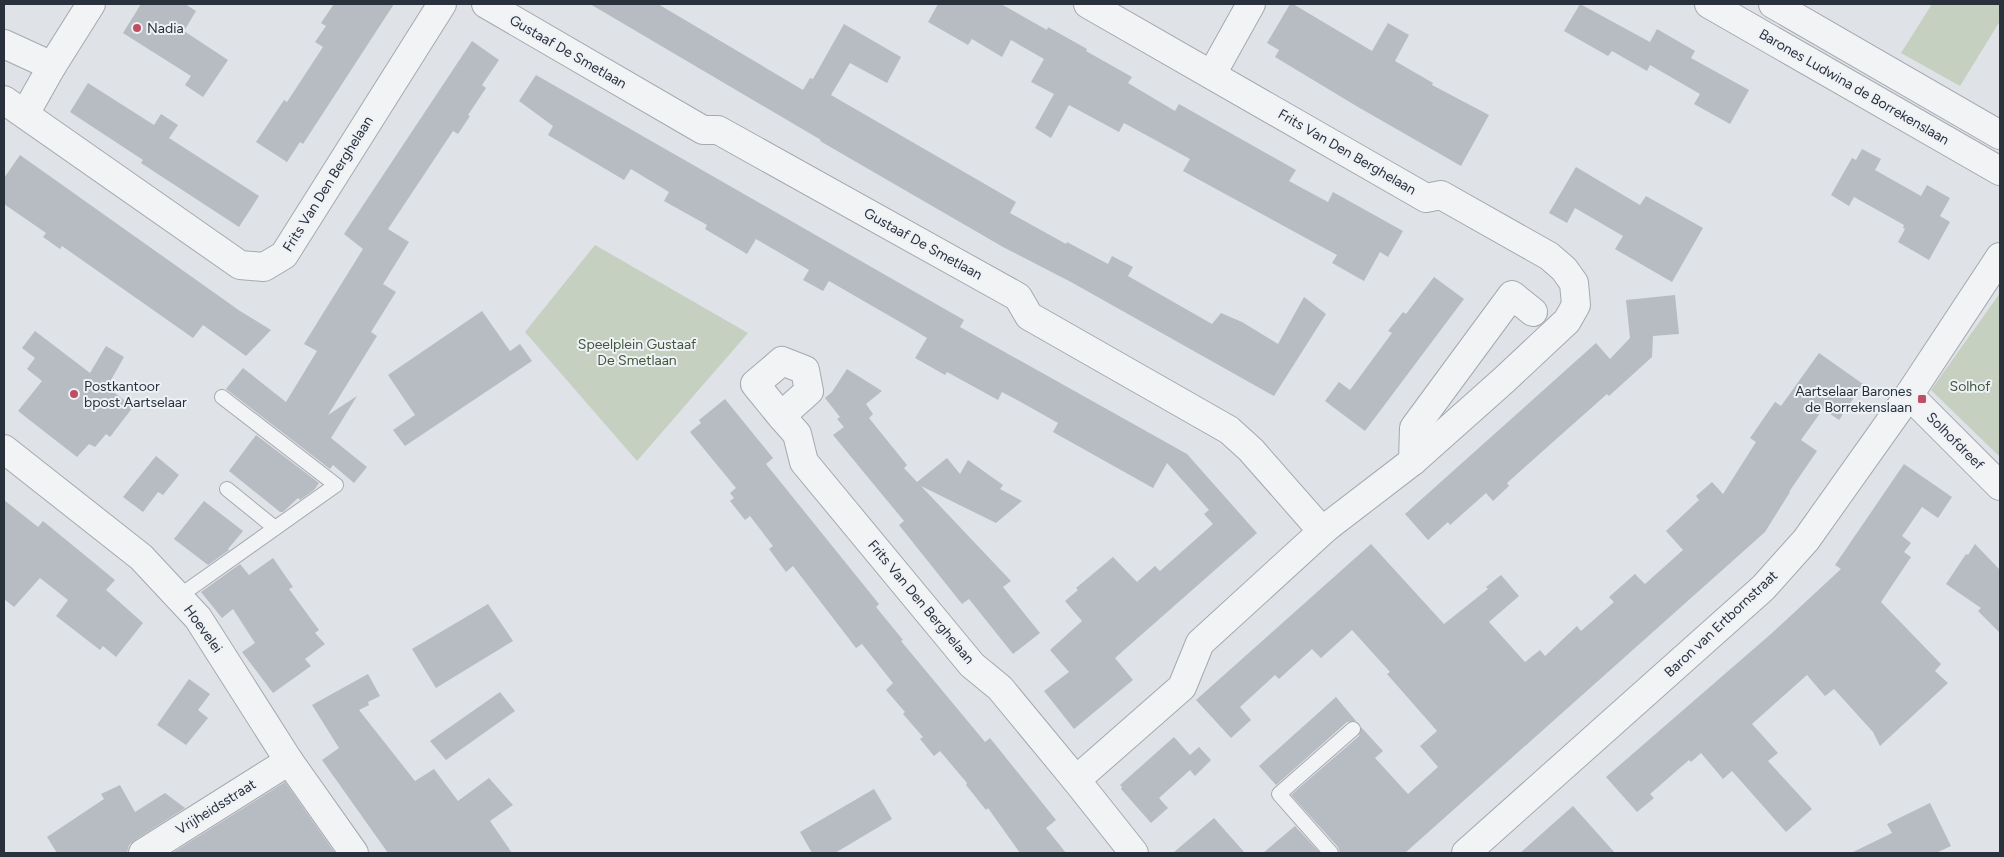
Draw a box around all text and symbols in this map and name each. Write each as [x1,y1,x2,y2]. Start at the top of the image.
street label: Gustaaf De Smetlaan [506,12,630,93]
place label: Nadia [147,20,184,37]
marker: Nadia [131,22,143,34]
street label: Barones Ludwina de Borrekenslaan [1756,25,1952,149]
street label: Frits Van Den Berghelaan [1275,105,1419,199]
street label: Frits Van Den Berghelaan [279,113,377,255]
street label: Gustaaf De Smetlaan [861,204,985,284]
park label: Speelplein Gustaaf De Smetlaan [578,336,697,369]
place label: Postkantoor bpost Aartselaar [84,378,187,411]
park label: Solhof [1950,378,1991,395]
place label: Aartselaar Barones de Borrekenslaan [1795,383,1912,416]
marker: Postkantoor bpost Aartselaar [68,388,80,400]
marker: Aartselaar Barones de Borrekenslaan [1916,393,1928,405]
street label: Solhofdreef [1923,409,1988,474]
street label: Frits Van Den Berghelaan [864,537,978,668]
street label: Baron van Ertbornstraat [1661,567,1781,681]
street label: Hoevelei [180,602,226,656]
street label: Vrijheidsstraat [173,776,259,838]

